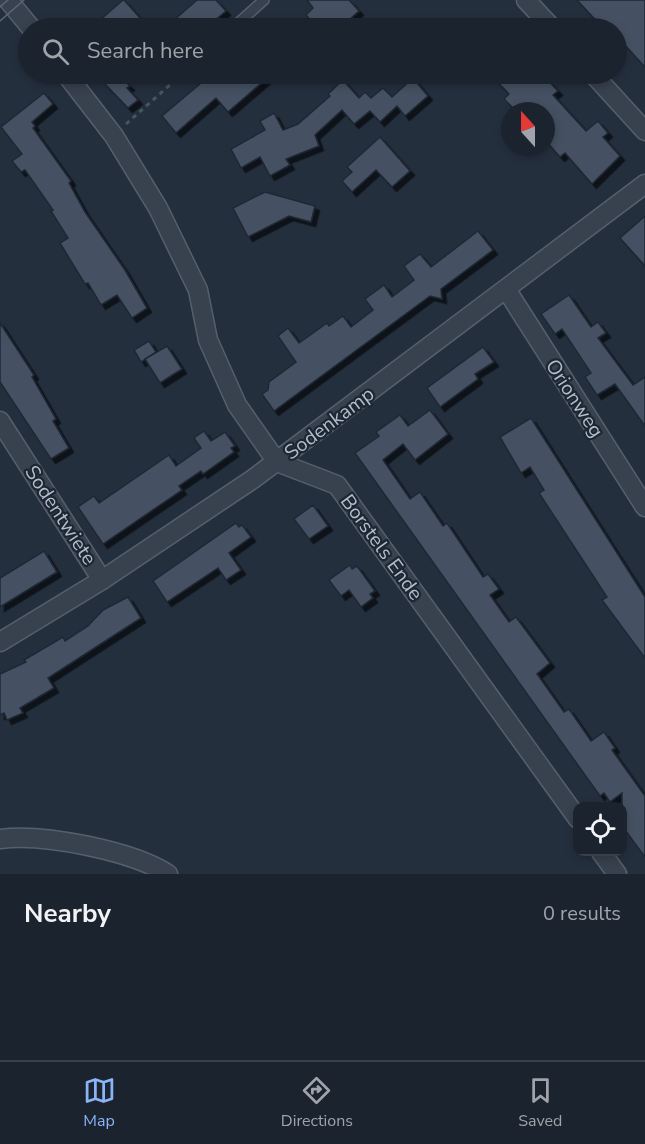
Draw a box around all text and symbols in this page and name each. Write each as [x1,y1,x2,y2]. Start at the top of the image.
search box [18,18,627,84]
icon: search [39,35,72,68]
text: Search here [87,36,204,66]
north arrow [501,102,555,156]
street label: Orionweg [539,354,610,443]
street label: Sodenkamp [279,381,380,466]
street label: Sodentwiete [18,460,103,570]
street label: Borstels Ende [334,489,429,606]
map controls [573,802,627,856]
button: locate [573,802,627,856]
text: Nearby [24,896,111,931]
text: 0 results [543,900,621,927]
tab: Map [83,1074,116,1132]
tab: Directions [281,1074,353,1132]
tab: Saved [518,1074,562,1132]

